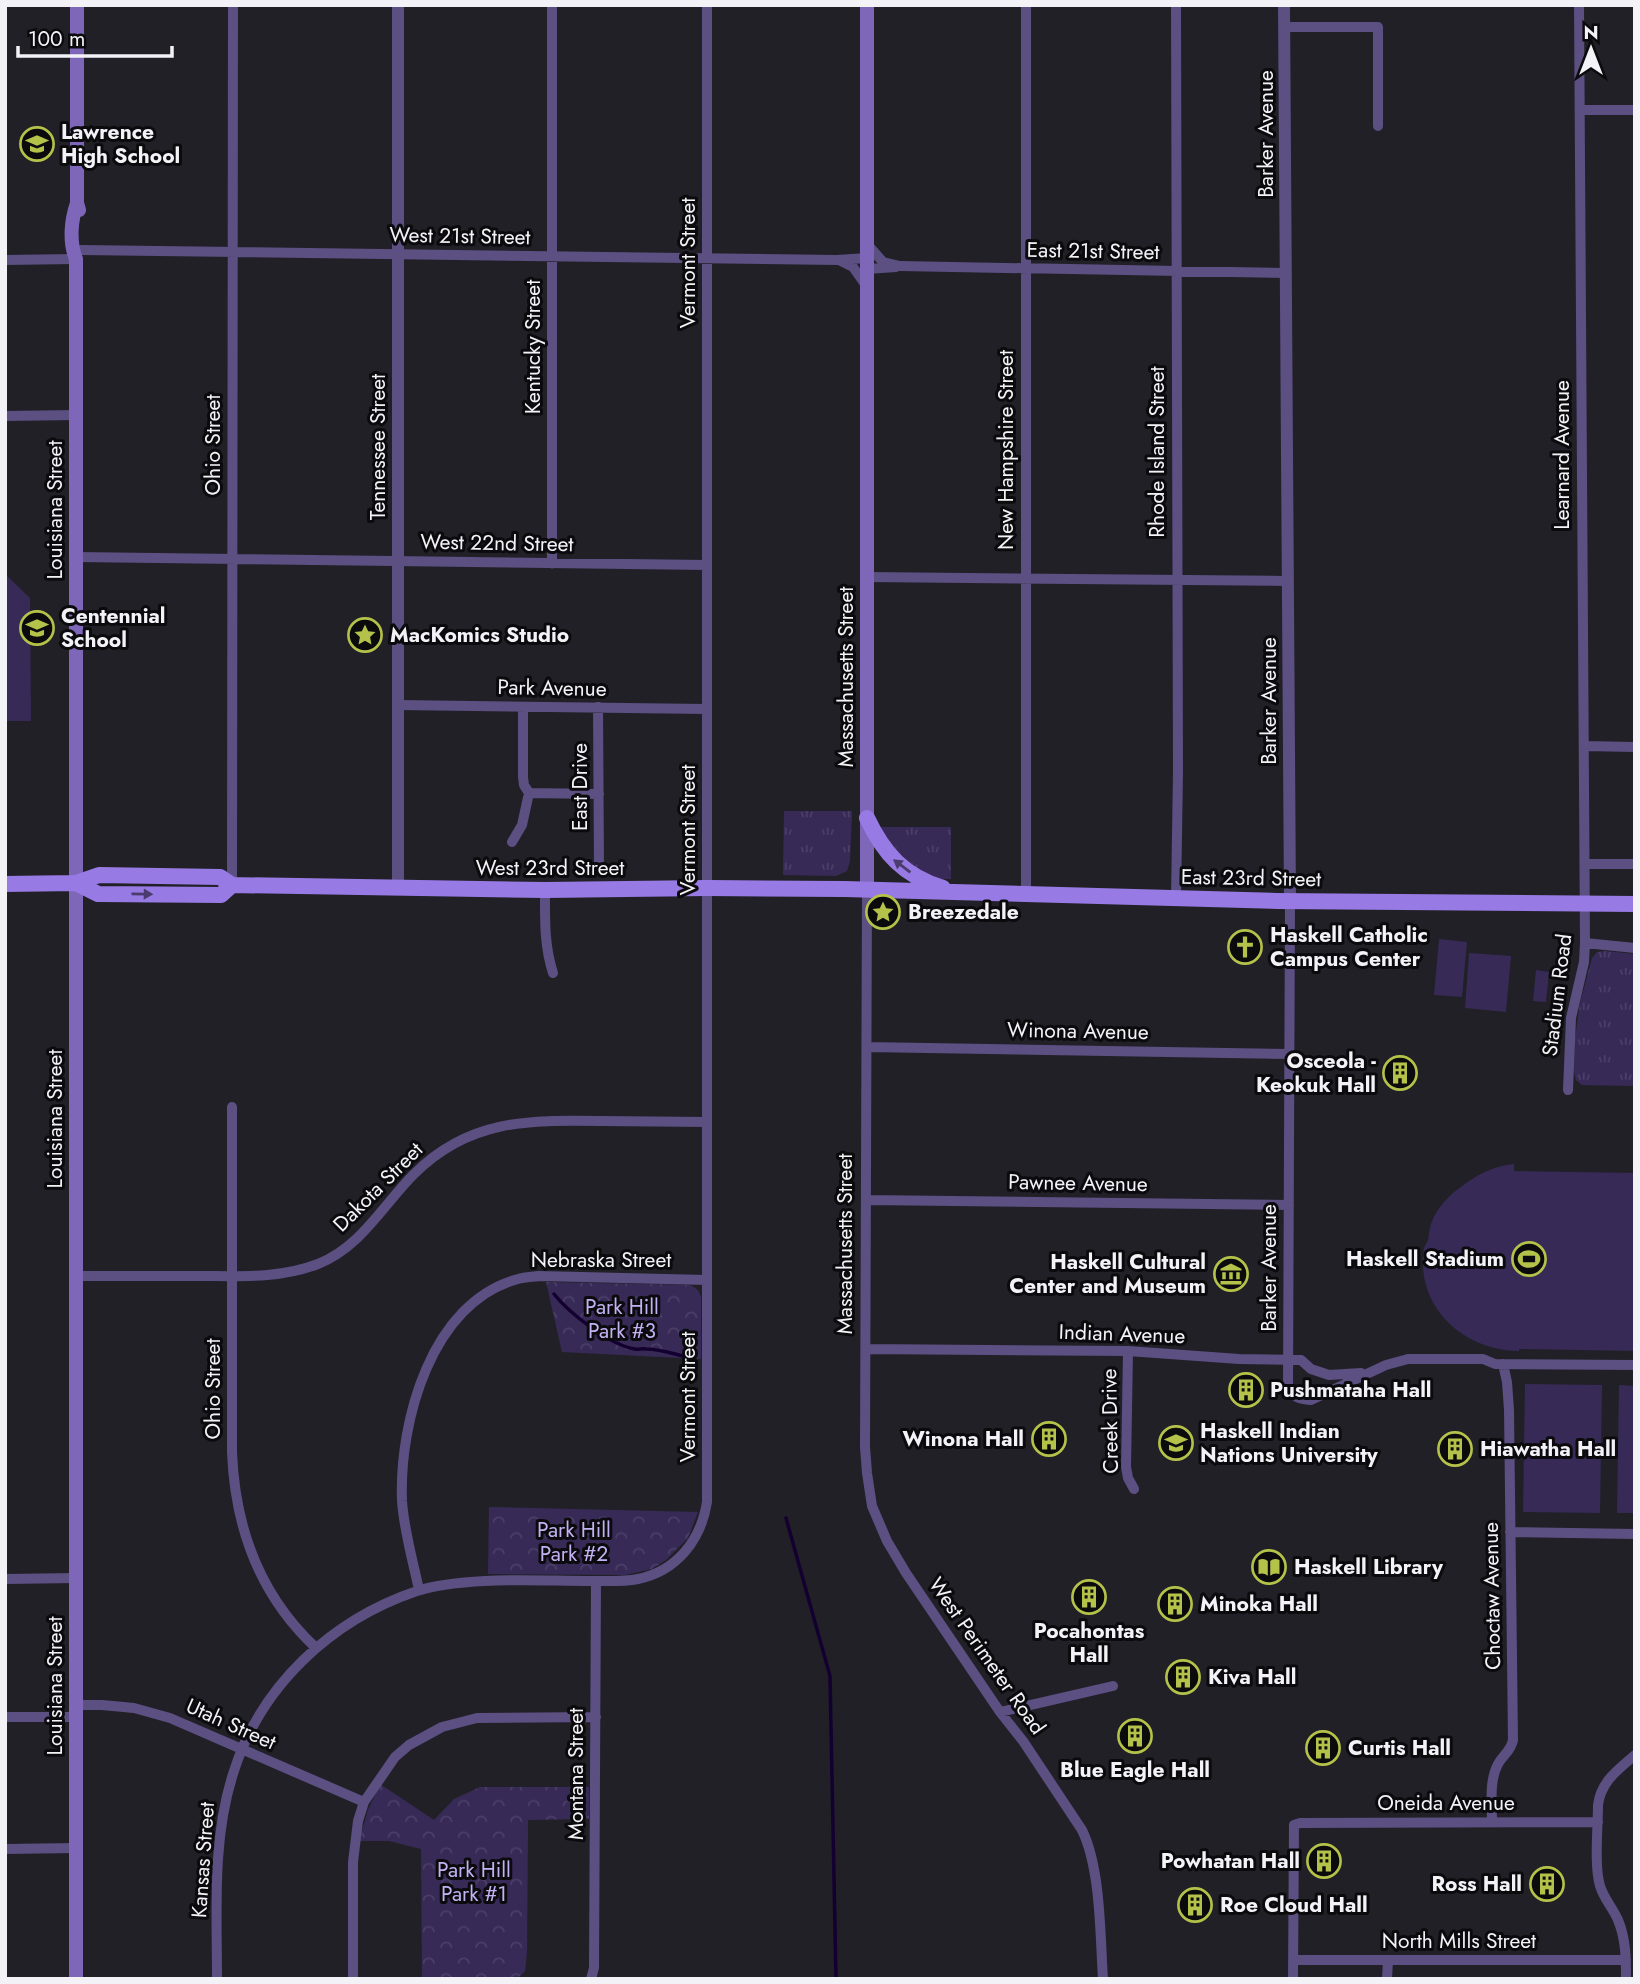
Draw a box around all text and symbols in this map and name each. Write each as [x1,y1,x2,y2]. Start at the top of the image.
scale bar [18,14,172,58]
north arrow [1556,14,1626,84]
text: N [1583,19,1599,46]
text: 100 m [28,24,85,54]
street label: Barker Avenue [1251,70,1281,198]
place label: Lawrence High School [61,117,180,171]
school or university icon: Lawrence High School [18,125,56,163]
street label: Vermont Street [673,198,703,328]
street label: West 21st Street [389,220,531,252]
street label: East 21st Street [1026,235,1160,267]
street label: Kentucky Street [518,280,548,414]
street label: New Hampshire Street [991,350,1021,550]
street label: Rhode Island Street [1142,366,1172,538]
street label: Tennessee Street [363,374,393,520]
street label: Learnard Avenue [1547,380,1577,530]
street label: Ohio Street [198,395,228,495]
street label: Louisiana Street [40,441,70,579]
street label: West 22nd Street [420,527,574,559]
street label: Massachusetts Street [831,587,861,767]
place label: Centennial School [61,601,165,655]
school or university icon: Centennial School [18,609,56,647]
place icon: MacKomics Studio [346,616,384,654]
place label: MacKomics Studio [390,620,569,650]
street label: Barker Avenue [1254,637,1284,765]
street label: Park Avenue [497,672,607,704]
street label: East Drive [565,743,595,831]
street label: Vermont Street [673,765,703,895]
street label: West 23rd Street [476,853,624,883]
one-way arrow [893,859,911,874]
street label: East 23rd Street [1181,862,1321,894]
one-way arrow [132,888,154,900]
place icon: Breezedale [864,893,902,931]
place label: Breezedale [908,897,1019,927]
place label: Haskell Catholic Campus Center [1270,920,1428,974]
church icon: Haskell Catholic Campus Center [1226,928,1264,966]
street label: Stadium Road [1535,932,1579,1058]
street label: Winona Avenue [1007,1015,1149,1047]
place label: Osceola - Keokuk Hall [1256,1046,1376,1100]
street label: Louisiana Street [40,1050,70,1188]
building icon: Osceola - Keokuk Hall [1381,1054,1419,1092]
street label: Dakota Street [326,1135,430,1239]
street label: Massachusetts Street [830,1154,860,1334]
street label: Pawnee Avenue [1008,1167,1148,1199]
street label: Barker Avenue [1254,1204,1284,1332]
sports icon: Haskell Stadium [1510,1240,1548,1278]
place label: Haskell Stadium [1346,1244,1504,1274]
street label: Nebraska Street [531,1245,671,1275]
place label: Haskell Cultural Center and Museum [1009,1247,1206,1301]
museum icon: Haskell Cultural Center and Museum [1212,1255,1250,1293]
park label: Park Hill Park #3 [585,1292,659,1346]
street label: Indian Avenue [1058,1317,1186,1351]
street label: Vermont Street [673,1332,703,1462]
street label: Ohio Street [198,1339,228,1439]
street label: Creek Drive [1094,1368,1126,1474]
building icon: Pushmataha Hall [1227,1371,1265,1409]
place label: Pushmataha Hall [1270,1375,1432,1405]
place label: Haskell Indian Nations University [1200,1416,1379,1470]
building icon: Winona Hall [1030,1420,1068,1458]
place label: Winona Hall [903,1424,1024,1454]
school or university icon: Haskell Indian Nations University [1157,1424,1195,1462]
building icon: Hiawatha Hall [1436,1430,1474,1468]
place label: Hiawatha Hall [1480,1434,1616,1464]
park label: Park Hill Park #2 [537,1515,611,1569]
street label: Choctaw Avenue [1476,1522,1508,1670]
library icon: Haskell Library [1250,1548,1288,1586]
place label: Haskell Library [1294,1552,1444,1582]
street label: West Perimeter Road [921,1571,1053,1741]
building icon: Pocahontas Hall [1070,1578,1108,1616]
building icon: Minoka Hall [1156,1585,1194,1623]
place label: Minoka Hall [1200,1589,1318,1619]
place label: Pocahontas Hall [1034,1616,1145,1670]
street label: Louisiana Street [40,1617,70,1755]
building icon: Kiva Hall [1164,1658,1202,1696]
place label: Kiva Hall [1208,1662,1296,1692]
street label: Utah Street [181,1691,281,1757]
street label: Montana Street [561,1708,591,1840]
building icon: Blue Eagle Hall [1116,1717,1154,1755]
building icon: Curtis Hall [1304,1729,1342,1767]
place label: Curtis Hall [1348,1733,1451,1763]
place label: Blue Eagle Hall [1060,1755,1210,1785]
street label: Oneida Avenue [1377,1788,1515,1818]
street label: Kansas Street [184,1801,222,1919]
building icon: Powhatan Hall [1305,1842,1343,1880]
place label: Powhatan Hall [1161,1846,1300,1876]
park label: Park Hill Park #1 [437,1855,511,1909]
building icon: Ross Hall [1528,1865,1566,1903]
place label: Ross Hall [1431,1869,1522,1899]
building icon: Roe Cloud Hall [1176,1886,1214,1924]
place label: Roe Cloud Hall [1220,1890,1368,1920]
street label: North Mills Street [1382,1926,1536,1956]

